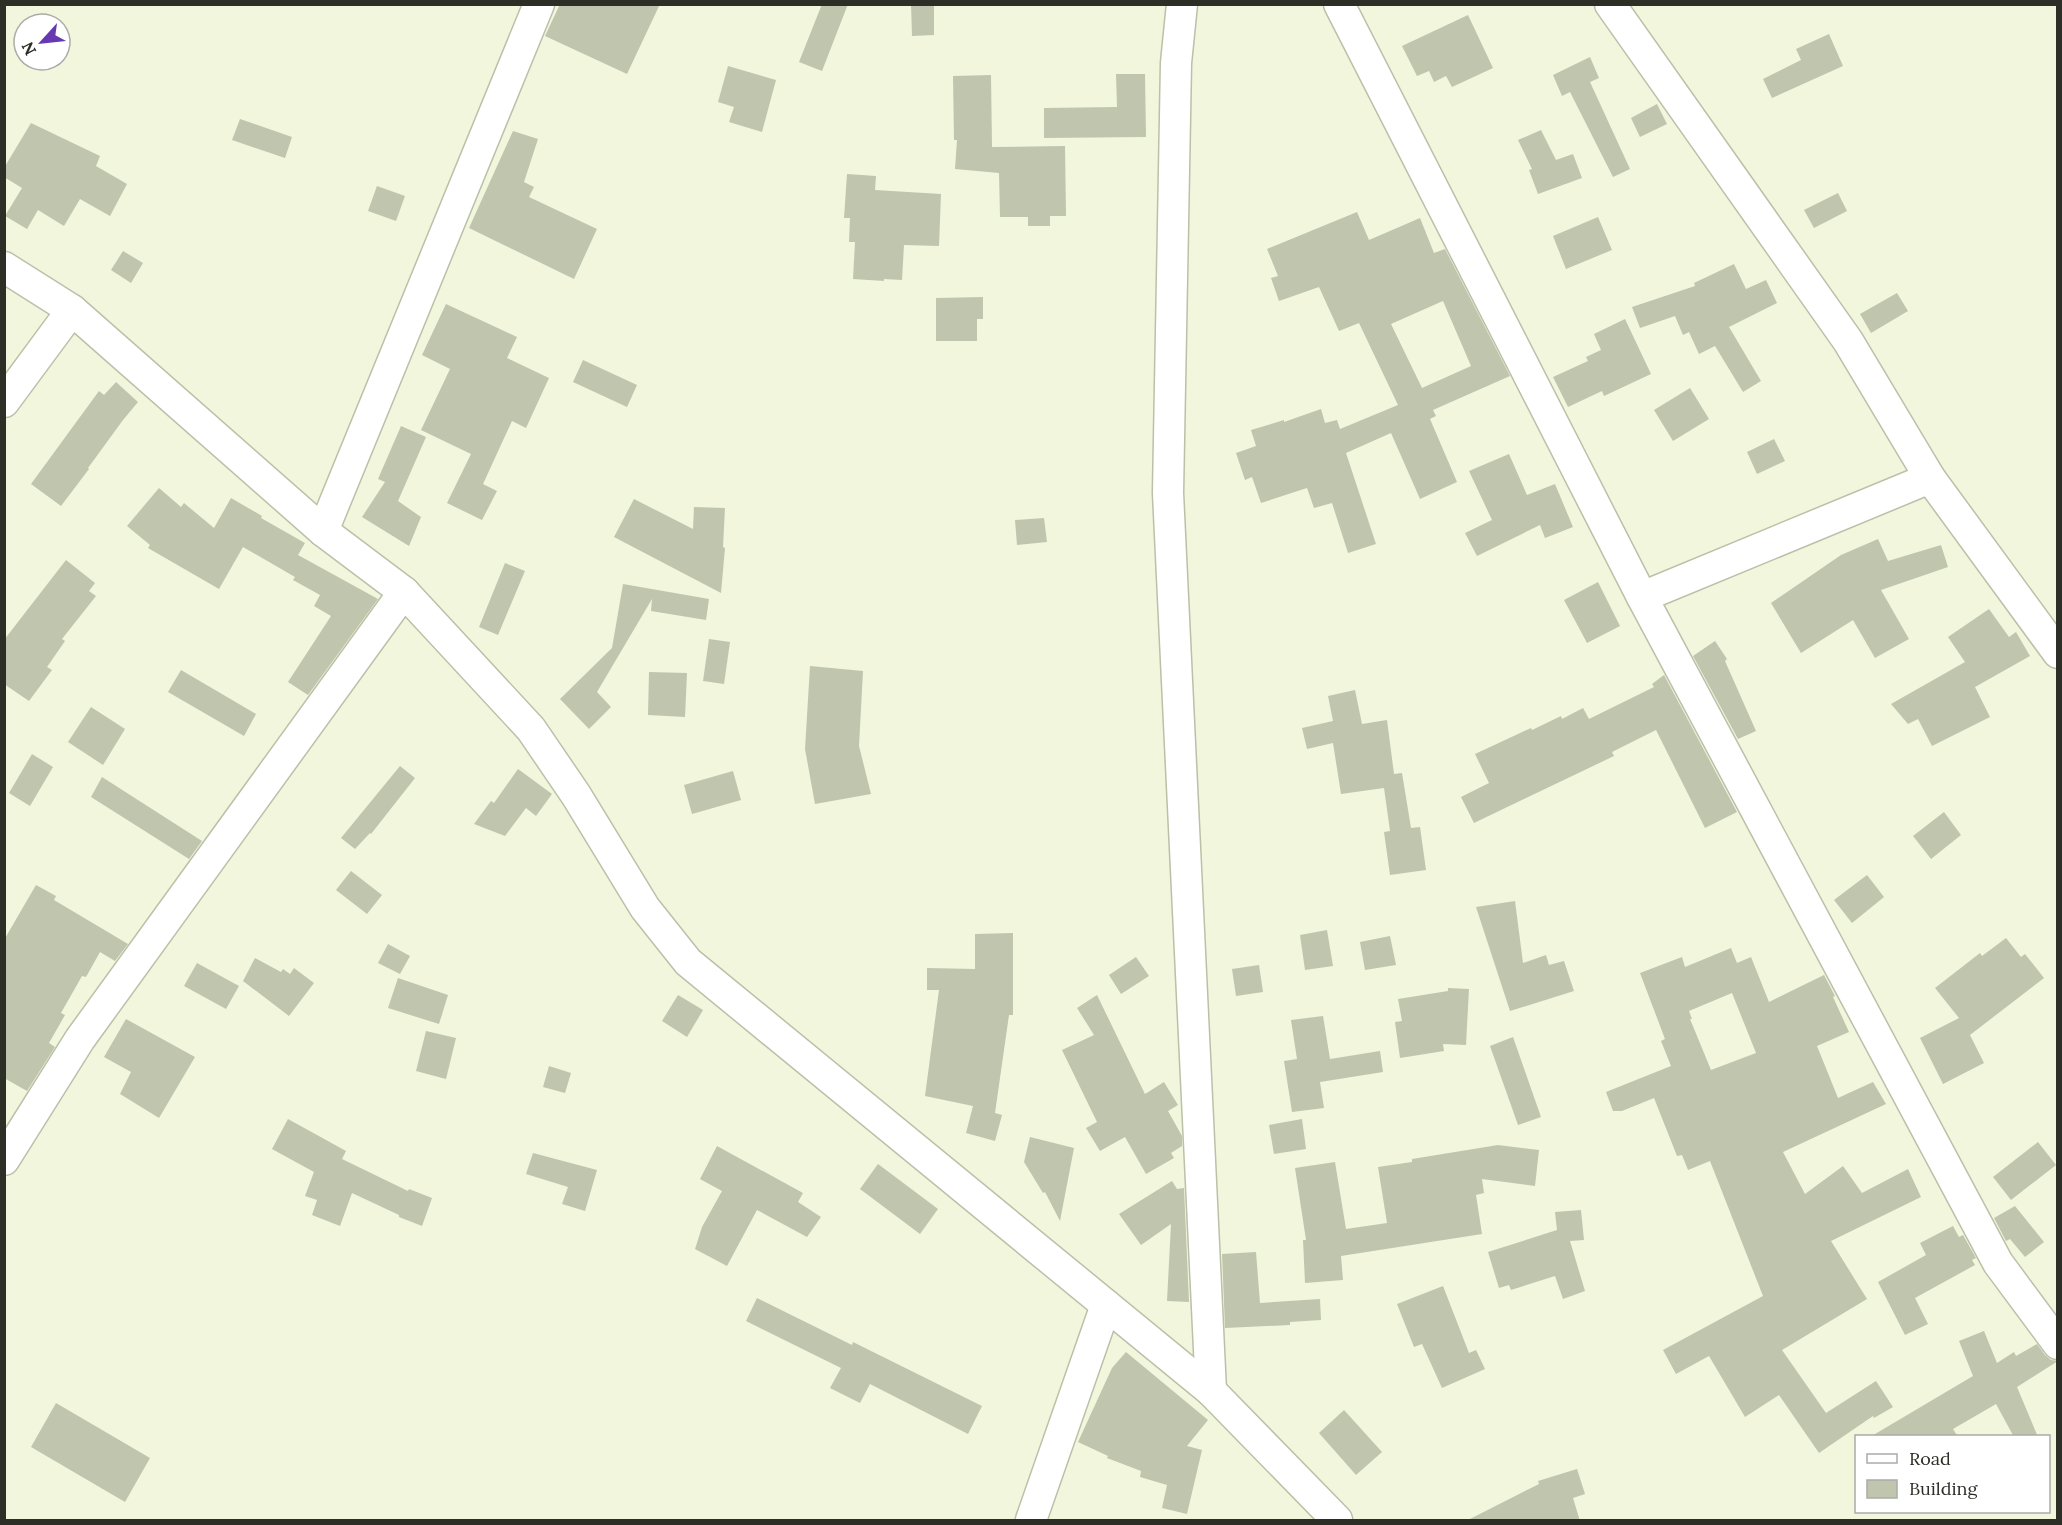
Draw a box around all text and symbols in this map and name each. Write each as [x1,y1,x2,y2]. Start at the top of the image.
north arrow [12,12,72,72]
text: N [17,39,40,59]
legend [1855,1435,2050,1513]
text: Road [1909,1447,1951,1470]
text: Building [1909,1477,1979,1500]

